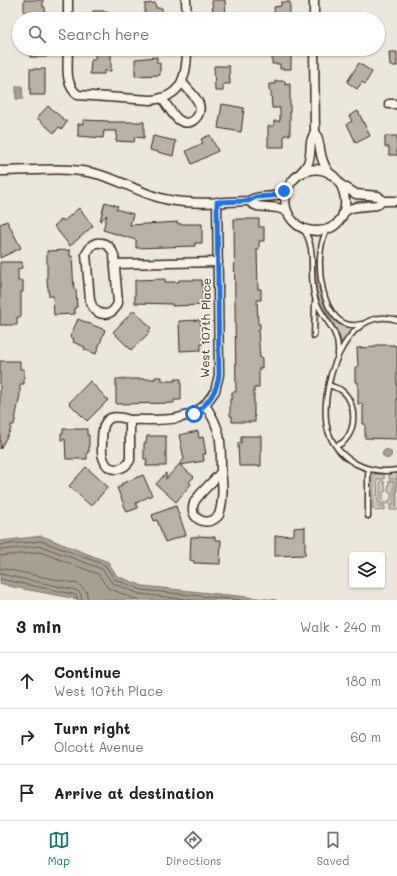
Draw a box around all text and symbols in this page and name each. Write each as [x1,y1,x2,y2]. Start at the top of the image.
search box [12,12,385,56]
icon: search [26,23,48,45]
text: Search here [58,24,149,44]
route end [275,182,293,200]
street label: West 107th Place [196,278,214,378]
route start [185,405,203,423]
map controls [349,552,385,588]
button: layers [349,552,385,588]
text: 3 min [16,615,61,637]
text: Walk · 240 m [300,618,381,635]
text: Continue [54,662,121,682]
icon: ahead [16,670,38,692]
text: 180 m [345,672,381,689]
text: West 107th Place [54,682,163,699]
text: Turn right [54,718,131,738]
icon: right [16,726,38,748]
text: 60 m [351,728,381,745]
text: Olcott Avenue [54,738,144,755]
icon: arrive [16,782,38,804]
text: Arrive at destination [54,783,214,803]
tab: Map [48,829,70,868]
tab: Directions [165,829,221,868]
tab: Saved [317,829,349,868]

